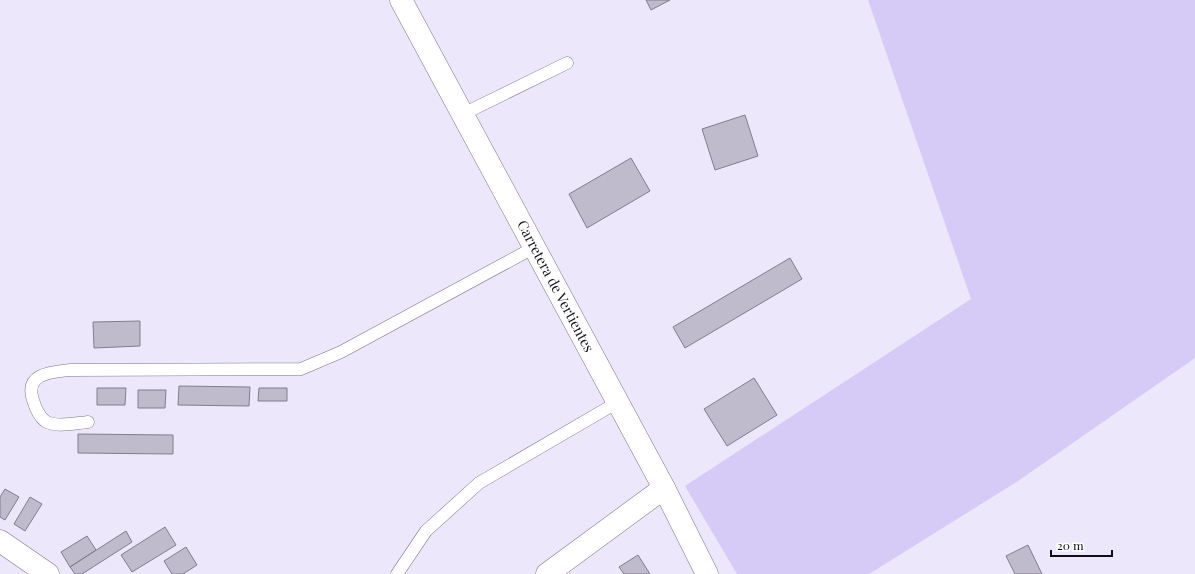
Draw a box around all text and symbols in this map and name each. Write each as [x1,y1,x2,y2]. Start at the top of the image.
street label: Carretera de Vertientes [513,217,599,355]
scale bar [1051,532,1112,558]
text: 20 m [1057,537,1084,553]

